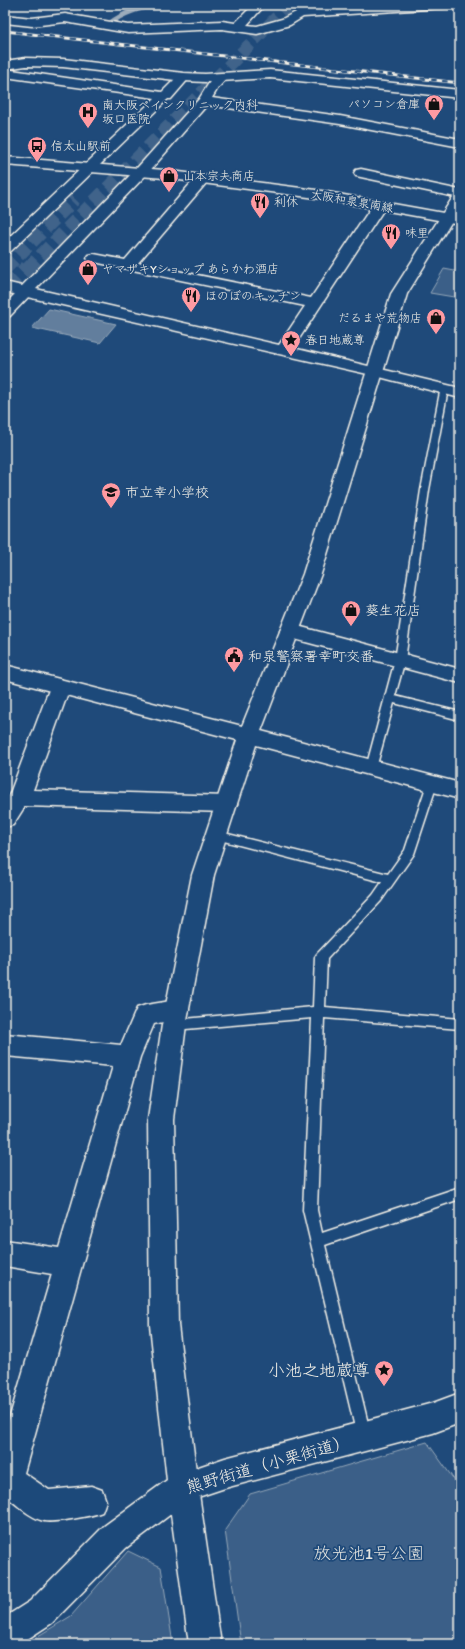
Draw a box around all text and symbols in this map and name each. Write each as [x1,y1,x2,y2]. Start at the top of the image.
shop icon: パソコン倉庫 [423,93,445,121]
place label: パソコン倉庫 [348,97,420,111]
place label: 南大阪ペインクリニック内科 坂口医院 [102,98,258,126]
hospital icon: 南大阪ペインクリニック内科 坂口医院 [77,101,99,129]
bus stop icon: 信太山駅前 [26,135,48,163]
place label: 信太山駅前 [51,139,111,153]
shop icon: 山本宗夫商店 [158,165,180,193]
place label: 山本宗夫商店 [183,169,255,183]
street label: 大阪和泉泉南線 [309,187,395,215]
restaurant icon: 利休 [249,191,271,219]
place label: 利休 [274,195,298,209]
restaurant icon: 味里 [380,222,402,250]
place label: 味里 [405,226,429,240]
shop icon: ヤマザキYショップ あらかわ酒店 [77,258,99,286]
place label: ヤマザキYショップ あらかわ酒店 [102,262,279,276]
restaurant icon: ほのぼのキッチン [180,285,202,313]
place label: ほのぼのキッチン [205,289,301,303]
shop icon: だるまや荒物店 [425,307,447,335]
place label: だるまや荒物店 [338,311,422,325]
place icon: 春日地蔵尊 [280,329,302,357]
place label: 春日地蔵尊 [305,333,365,347]
school or university icon: 市立幸小学校 [100,481,122,509]
place label: 市立幸小学校 [125,484,209,501]
shop icon: 葵生花店 [340,599,362,627]
place label: 葵生花店 [365,602,421,619]
public building icon: 和泉警察署幸町交番 [223,645,245,673]
place label: 和泉警察署幸町交番 [248,648,374,665]
place icon: 小池之地蔵尊 [373,1359,395,1387]
place label: 小池之地蔵尊 [268,1360,370,1380]
street label: 熊野街道（小栗街道） [184,1431,352,1497]
park label: 放光池1号公園 [314,1543,424,1563]

